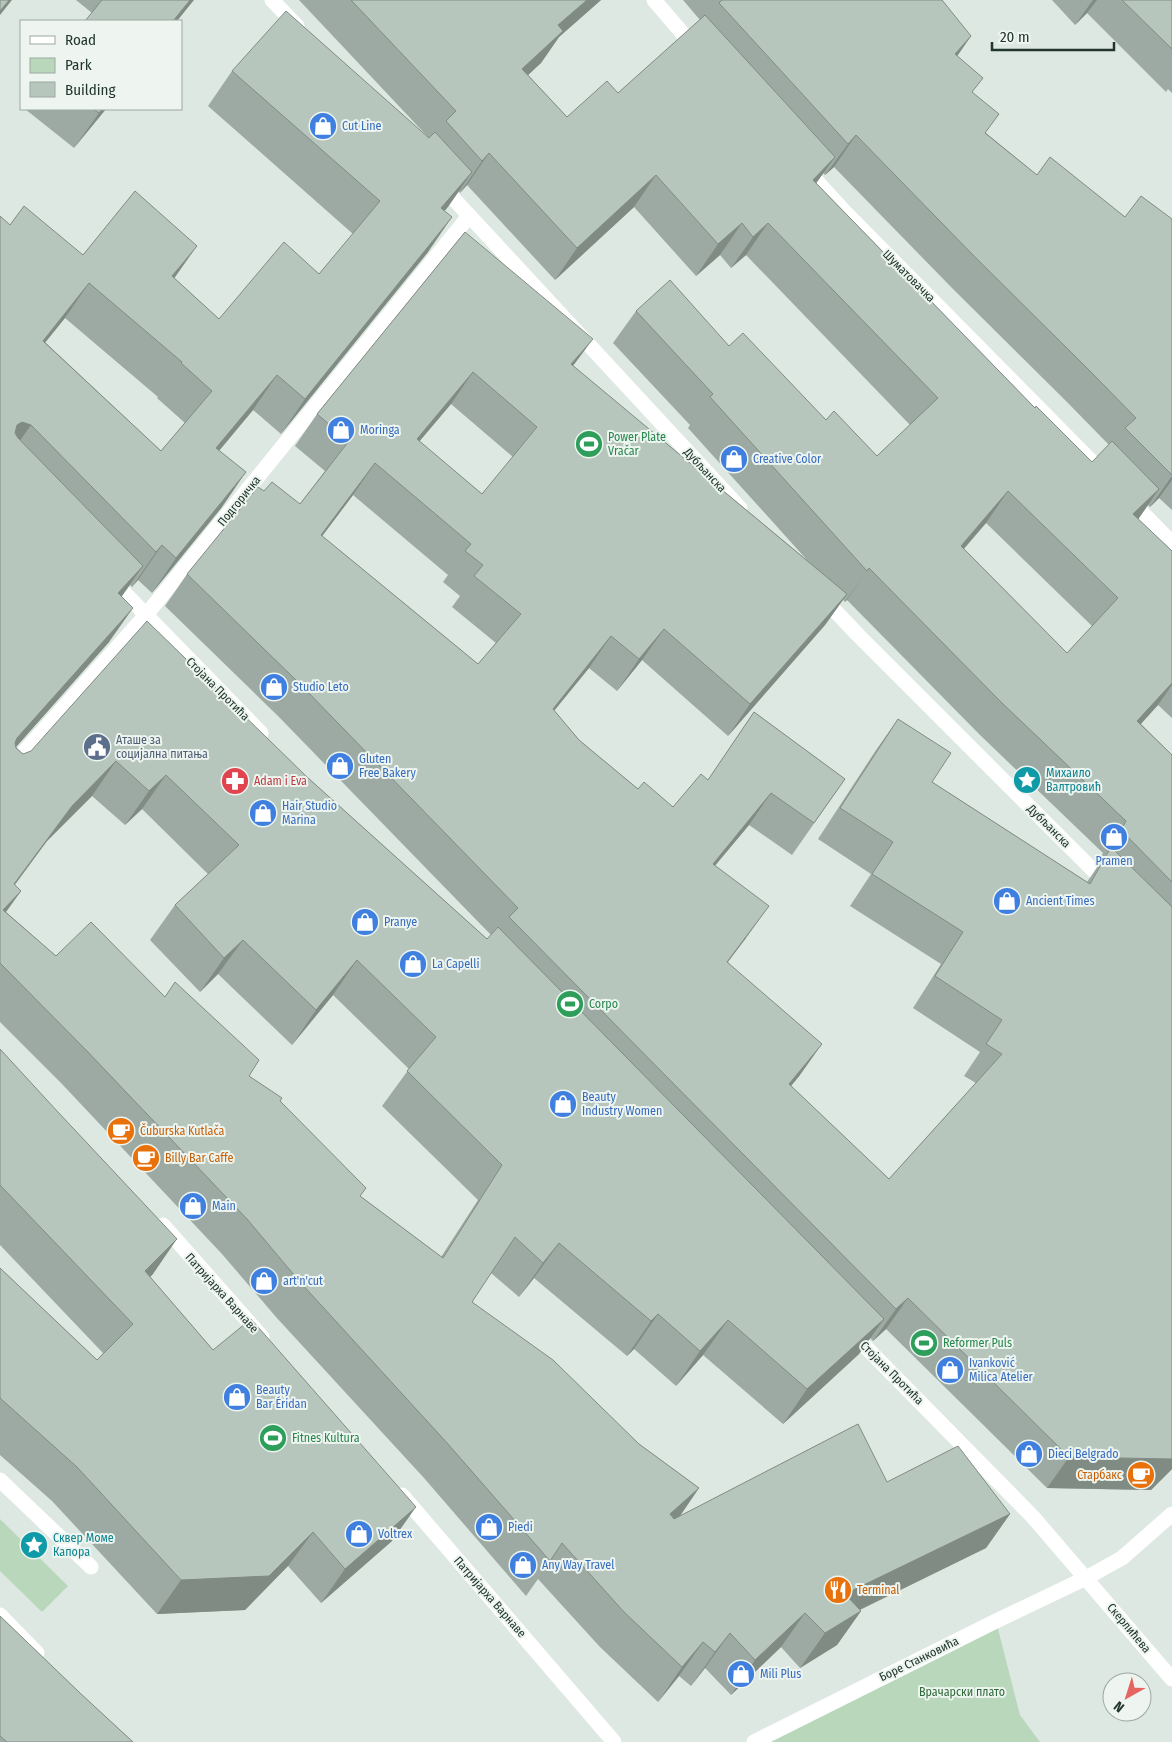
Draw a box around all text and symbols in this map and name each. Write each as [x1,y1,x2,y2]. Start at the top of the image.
legend [20,20,182,110]
scale bar [992,20,1114,52]
text: 20 m [1000,28,1030,46]
text: Road [65,31,96,49]
text: Park [65,56,92,74]
text: Building [65,81,116,99]
shop icon: Cut Line [308,111,338,141]
place label: Cut Line [342,119,382,133]
street label: Шуматовачка [880,247,938,305]
shop icon: Moringa [326,415,356,445]
place label: Moringa [360,423,400,437]
sports icon: Power Plate Vračar [574,429,604,459]
place label: Power Plate Vračar [608,430,666,458]
street label: Дубљанска [680,444,729,495]
shop icon: Creative Color [719,444,749,474]
place label: Creative Color [753,452,822,466]
street label: Подгоричка [215,473,263,529]
street label: Стојана Протића [183,654,253,724]
shop icon: Studio Leto [259,672,289,702]
place label: Studio Leto [293,680,349,694]
public building icon: Аташе за социјална питања [82,732,112,762]
place label: Аташе за социјална питања [116,733,208,761]
shop icon: Gluten Free Bakery [325,751,355,781]
place label: Gluten Free Bakery [359,752,416,780]
place icon: Михаило Валтровић [1012,765,1042,795]
pharmacy icon: Adam i Eva [220,766,250,796]
place label: Михаило Валтровић [1046,766,1101,794]
place label: Adam i Eva [254,774,307,788]
shop icon: Hair Studio Marina [248,798,278,828]
place label: Hair Studio Marina [282,799,337,827]
street label: Дубљанска [1024,801,1074,851]
shop icon: Pramen [1099,822,1129,852]
place label: Pramen [1095,854,1133,868]
shop icon: Ancient Times [992,886,1022,916]
place label: Ancient Times [1026,894,1095,908]
shop icon: Pranye [350,907,380,937]
place label: Pranye [384,915,417,929]
shop icon: La Capelli [398,949,428,979]
place label: La Capelli [432,957,479,971]
sports icon: Corpo [555,989,585,1019]
place label: Corpo [589,997,618,1011]
shop icon: Beauty Industry Women [548,1089,578,1119]
place label: Beauty Industry Women [582,1090,662,1118]
cafe icon: Čuburska Kutlača [106,1116,136,1146]
place label: Čuburska Kutlača [140,1123,224,1138]
cafe icon: Billy Bar Caffe [131,1143,161,1173]
place label: Billy Bar Caffe [165,1151,234,1165]
shop icon: Main [178,1191,208,1221]
place label: Main [212,1199,236,1213]
street label: Патријарха Варнаве [182,1250,262,1336]
shop icon: art'n'cut [249,1266,279,1296]
place label: art'n'cut [283,1274,323,1288]
sports icon: Reformer Puls [909,1328,939,1358]
place label: Reformer Puls [943,1336,1012,1350]
street label: Стојана Протића [857,1338,927,1408]
shop icon: Ivanković Milica Atelier [935,1355,965,1385]
place label: Ivanković Milica Atelier [969,1356,1034,1384]
shop icon: Beauty Bar Éridan [222,1382,252,1412]
place label: Beauty Bar Éridan [256,1383,307,1411]
sports icon: Fitnes Kultura [258,1423,288,1453]
place label: Fitnes Kultura [292,1431,360,1445]
shop icon: Dieci Belgrado [1014,1439,1044,1469]
place label: Dieci Belgrado [1048,1447,1119,1461]
cafe icon: Старбакс [1126,1460,1156,1490]
place label: Старбакс [1077,1468,1122,1482]
shop icon: Piedi [474,1512,504,1542]
shop icon: Voltrex [344,1519,374,1549]
place label: Piedi [508,1520,533,1534]
place label: Voltrex [378,1527,413,1541]
place icon: Сквер Моме Капора [19,1530,49,1560]
place label: Сквер Моме Капора [53,1531,114,1559]
shop icon: Any Way Travel [508,1550,538,1580]
street label: Патријарха Варнаве [451,1554,529,1640]
place label: Any Way Travel [542,1558,614,1572]
restaurant icon: Terminal [823,1575,853,1605]
place label: Terminal [857,1583,900,1597]
street label: Скерлићева [1104,1600,1154,1656]
street label: Боре Станковића [877,1634,961,1684]
shop icon: Mili Plus [726,1659,756,1689]
place label: Mili Plus [760,1667,801,1681]
north arrow [1102,1672,1152,1722]
park label: Врачарски плато [919,1685,1005,1699]
text: N [1111,1697,1128,1716]

